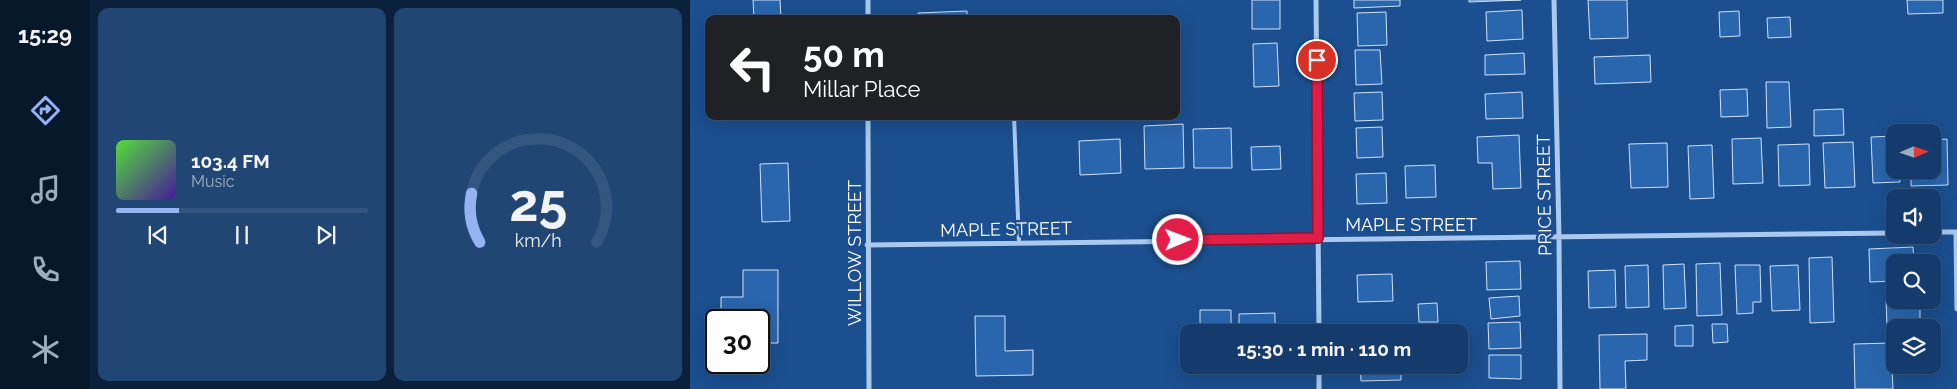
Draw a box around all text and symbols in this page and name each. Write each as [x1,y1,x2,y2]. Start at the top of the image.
text: 15:29 [18,22,72,48]
text: 50 m [803,34,885,75]
icon: left [720,35,785,100]
pin [1296,39,1338,81]
icon: arrive [1303,46,1331,74]
text: Millar Place [803,76,920,102]
icon: directions [28,93,63,128]
north arrow [1886,124,1941,179]
map controls [1886,124,1941,374]
street label: PRICE STREET [1532,134,1556,256]
text: 103.4 FM [191,150,270,172]
icon: music [28,172,63,207]
text: Music [191,172,235,191]
text: 25 [509,172,567,233]
street label: WILLOW STREET [844,180,865,326]
button: sound [1886,189,1941,244]
position arrow [1151,213,1203,265]
street label: MAPLE STREET [1345,214,1477,235]
street label: MAPLE STREET [940,217,1072,241]
icon: previous [144,221,172,249]
icon: pause [228,221,256,249]
icon: next [312,221,340,249]
text: km/h [514,230,562,251]
icon: phone [28,252,63,287]
button: search [1886,254,1941,309]
speed limit sign: 30 [705,309,770,374]
button: layers [1886,319,1941,374]
icon: climate [28,332,63,367]
text: 15:30 · 1 min · 110 m [1237,338,1411,360]

